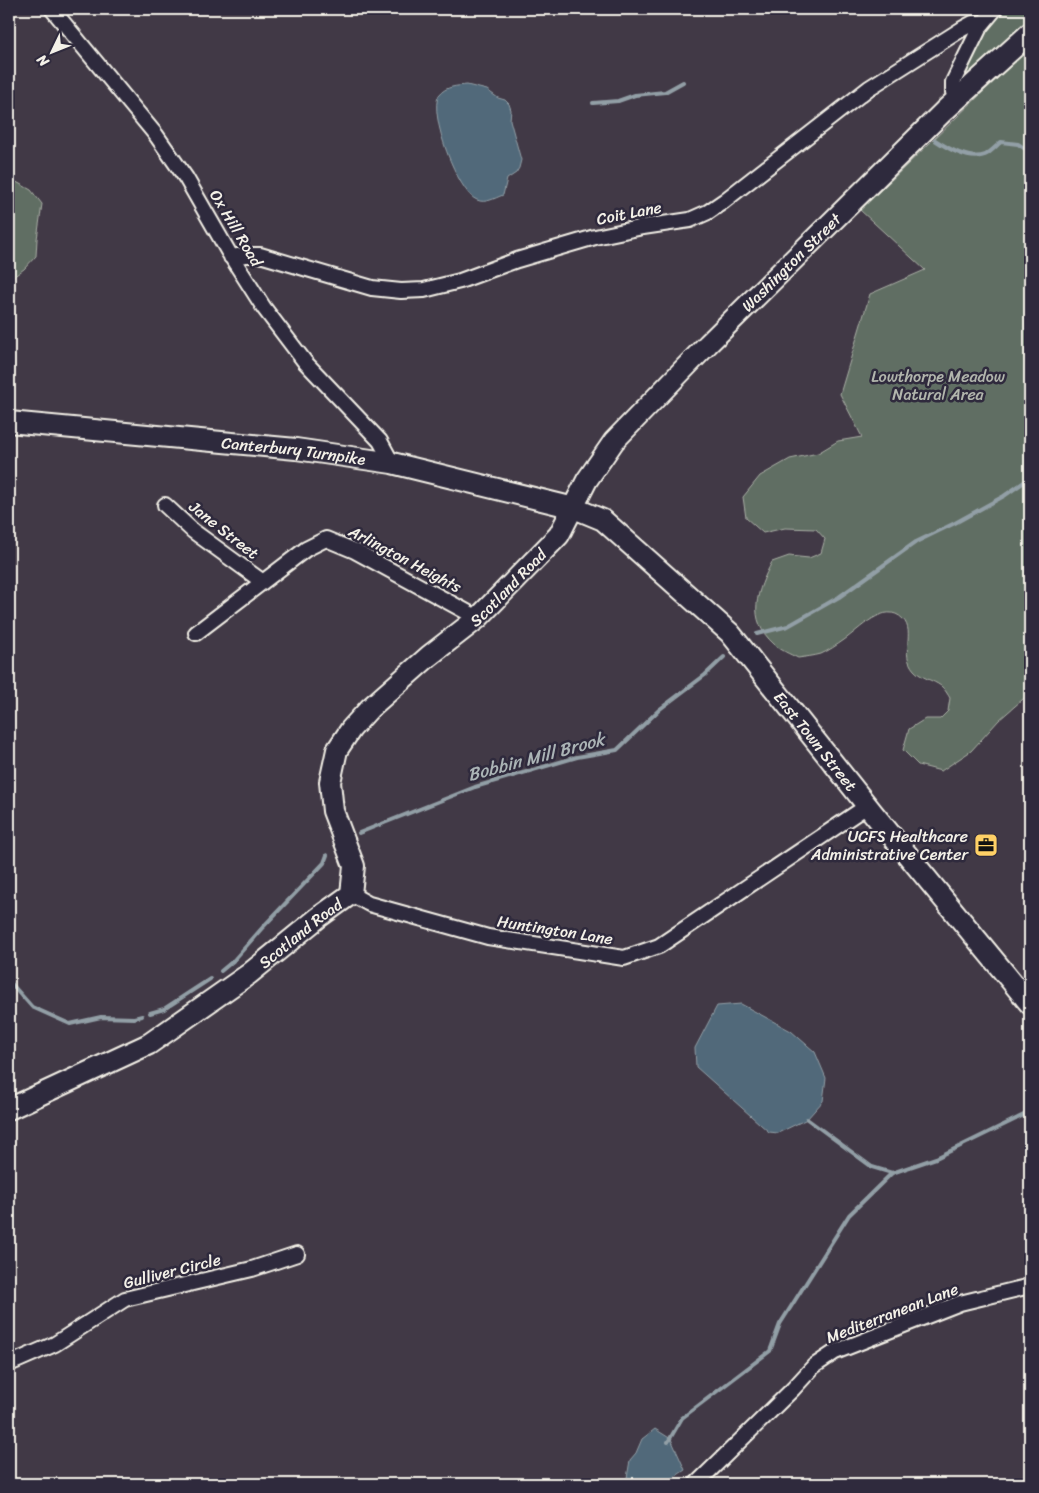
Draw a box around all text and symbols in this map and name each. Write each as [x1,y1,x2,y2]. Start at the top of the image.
north arrow [28,28,78,78]
text: N [30,48,56,73]
street label: Ox Hill Road [201,184,271,274]
street label: Coit Lane [594,192,664,234]
street label: Washington Street [734,205,848,319]
park label: Lowthorpe Meadow Natural Area [871,362,1006,409]
street label: Canterbury Turnpike [220,428,368,474]
street label: Jane Street [182,492,266,567]
street label: Arlington Heights [342,517,467,601]
street label: Scotland Road [463,540,555,634]
street label: East Town Street [766,684,865,798]
water label: Bobbin Mill Brook [464,723,610,791]
place label: UCFS Healthcare Administrative Center [810,822,969,869]
office icon: UCFS Healthcare Administrative Center [973,832,999,858]
street label: Scotland Road [251,889,350,976]
street label: Huntington Lane [495,907,615,953]
street label: Gulliver Circle [120,1245,224,1297]
street label: Mediterranean Lane [821,1274,963,1352]

